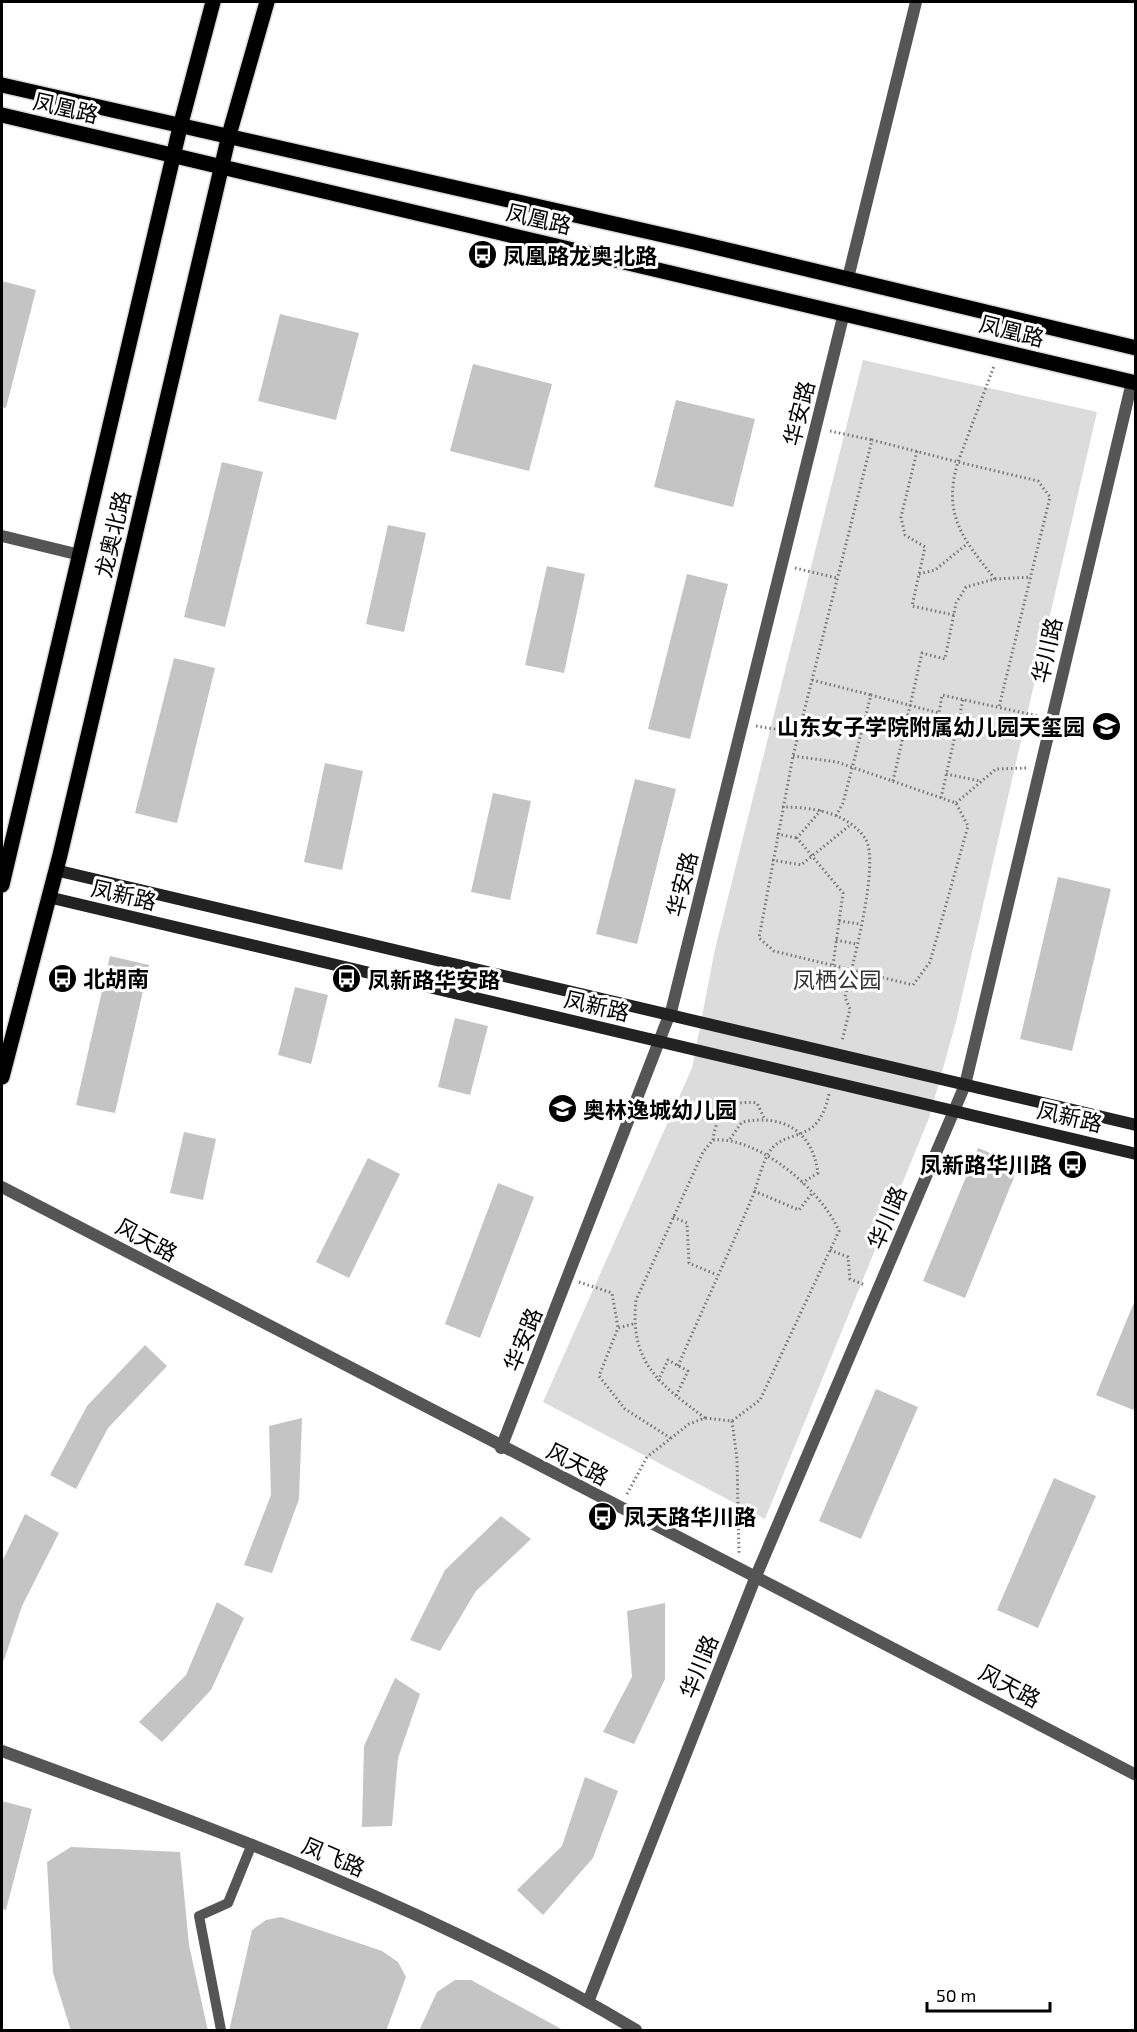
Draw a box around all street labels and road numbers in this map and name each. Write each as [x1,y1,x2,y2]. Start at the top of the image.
street label: 凤凰路 [31,87,101,127]
street label: 凤凰路 [504,198,574,238]
street label: 凤凰路 [977,309,1047,351]
street label: 华安路 [777,378,819,448]
street label: 龙奥北路 [89,488,135,580]
street label: 华川路 [1026,615,1066,685]
street label: 华安路 [660,849,702,919]
street label: 凤新路 [89,874,159,914]
street label: 凤新路 [562,985,632,1025]
street label: 凤新路 [1035,1096,1105,1136]
street label: 华川路 [861,1182,911,1252]
street label: 风天路 [112,1212,182,1266]
street label: 华安路 [498,1304,546,1374]
street label: 风天路 [543,1436,613,1490]
street label: 华川路 [674,1631,722,1701]
street label: 风天路 [975,1658,1045,1712]
street label: 凤飞路 [299,1831,369,1881]

